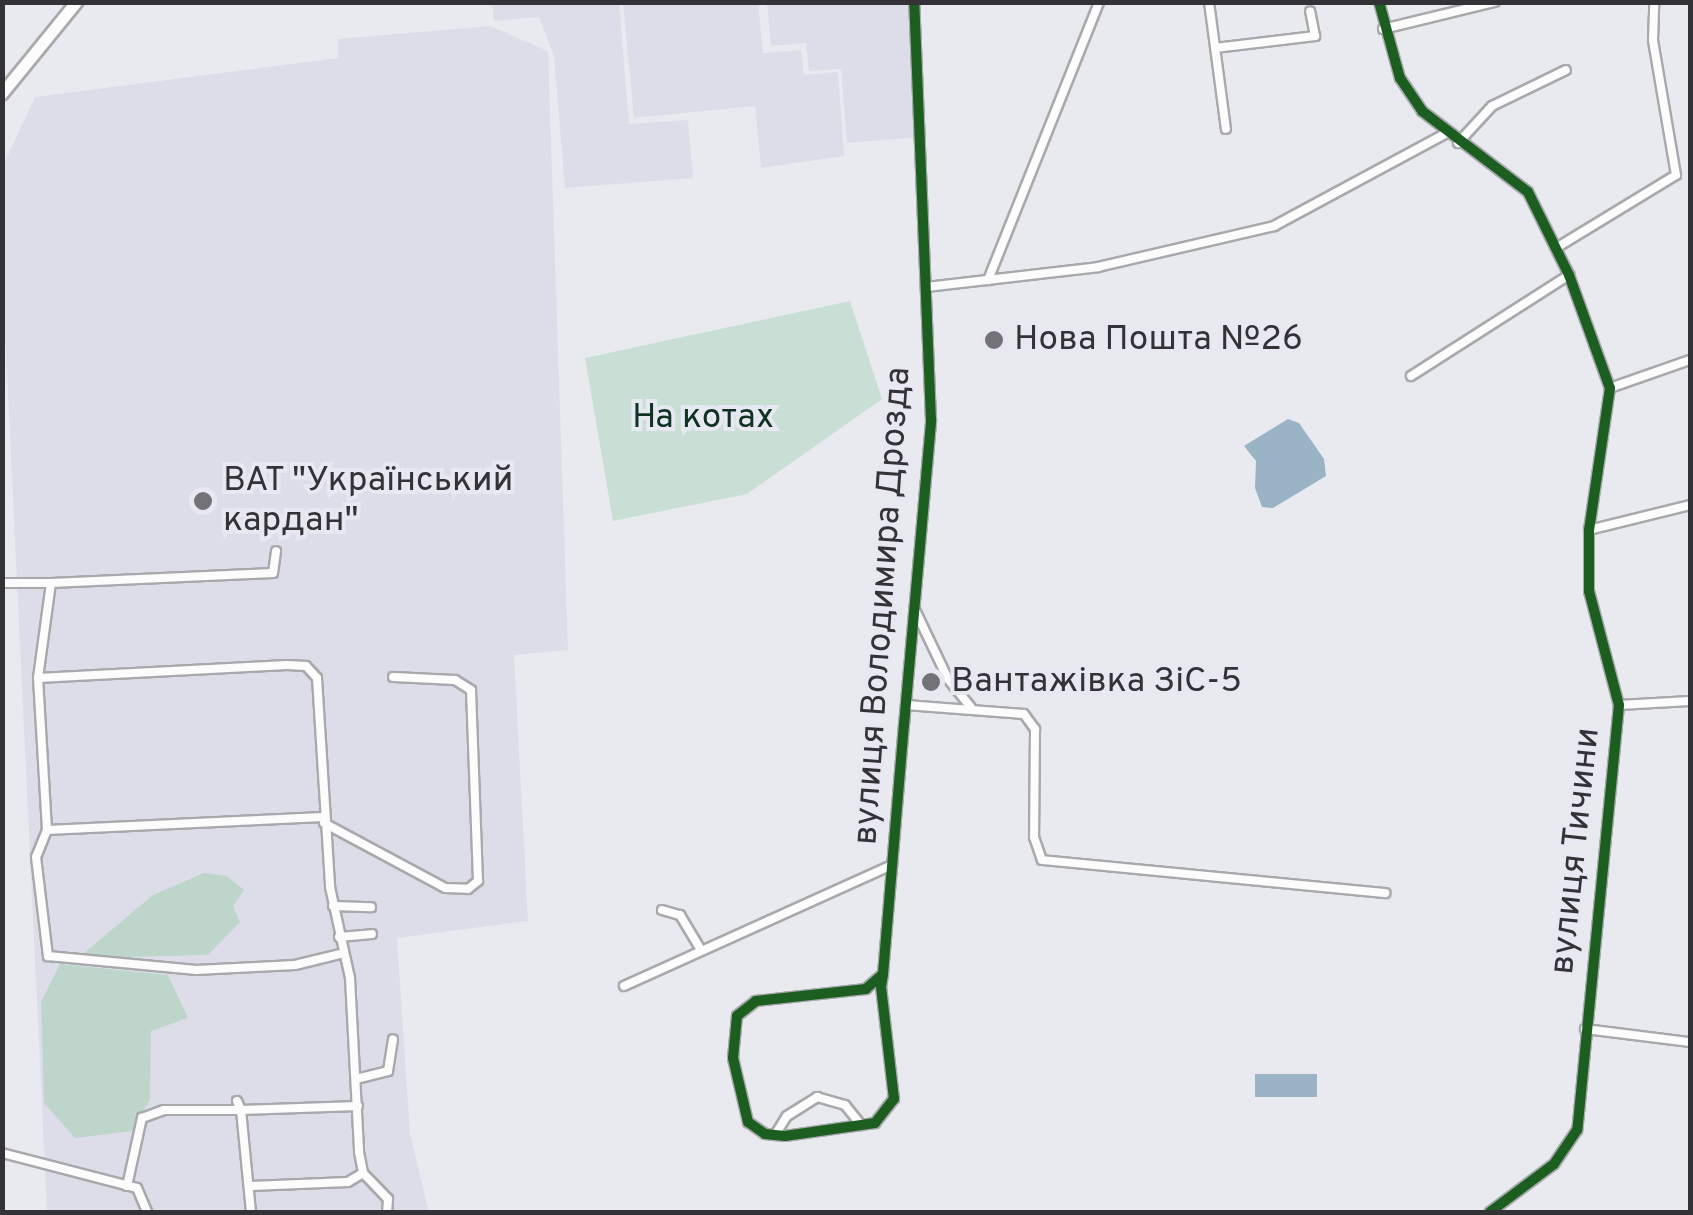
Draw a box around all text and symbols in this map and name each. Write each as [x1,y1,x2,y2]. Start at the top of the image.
place label: Нова Пошта №26 [1014,319,1303,361]
marker: Нова Пошта №26 [983,329,1005,351]
street label: вулиця Володимира Дрозда [845,366,921,846]
park label: На котах [632,397,774,439]
place label: ВАТ "Український кардан" [223,460,515,542]
marker: ВАТ "Український кардан" [192,490,214,512]
place label: Вантажівка ЗіС-5 [951,661,1242,703]
marker: Вантажівка ЗіС-5 [920,671,942,693]
street label: вулиця Тичини [1542,725,1610,977]

